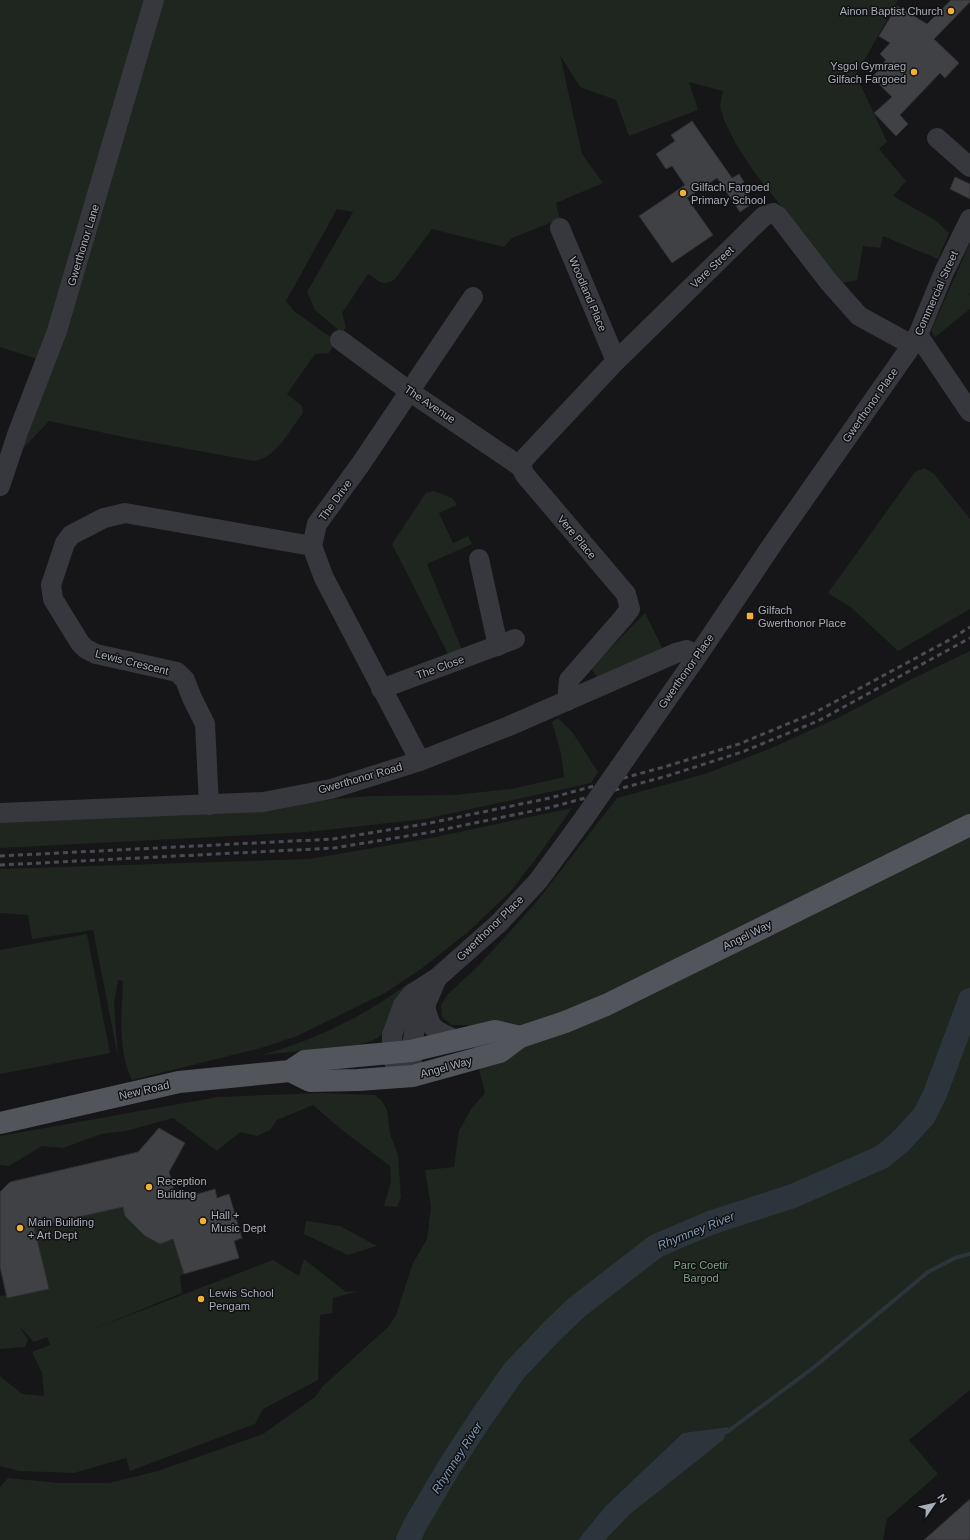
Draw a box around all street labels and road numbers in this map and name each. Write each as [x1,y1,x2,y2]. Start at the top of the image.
street label: Gwerthonor Lane [65,203,101,287]
street label: Vere Street [688,244,736,290]
street label: Commercial Street [912,249,960,337]
street label: Woodland Place [567,255,609,333]
street label: Gwerthonor Place [840,365,900,445]
street label: The Avenue [402,383,458,425]
street label: The Drive [316,477,354,523]
street label: Vere Place [555,513,599,561]
street label: Gwerthonor Place [656,631,716,711]
street label: Lewis Crescent [94,647,170,677]
street label: The Close [414,653,466,681]
street label: Gwerthonor Road [317,760,403,796]
street label: Gwerthonor Place [454,893,526,963]
street label: Angel Way [721,918,774,952]
street label: Angel Way [419,1054,474,1080]
street label: New Road [118,1078,170,1102]

